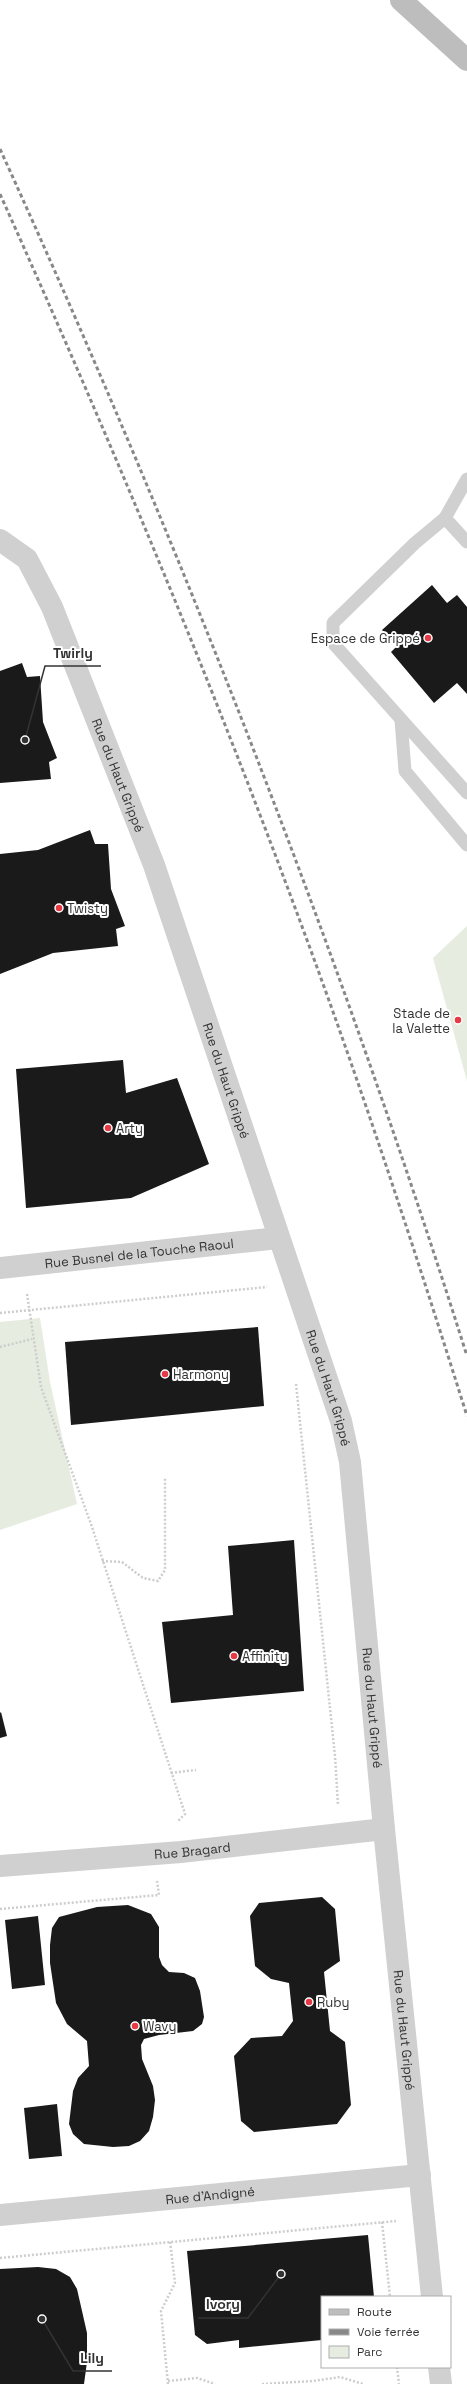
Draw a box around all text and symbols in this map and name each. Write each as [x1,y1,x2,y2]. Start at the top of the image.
place label: Espace de Grippé [311,630,420,647]
marker: Espace de Grippé [423,633,433,643]
callout: Twirly [45,640,101,666]
text: Twirly [53,644,93,662]
street label: Rue du Haut Grippé [88,716,148,835]
place label: Twisty [67,900,108,917]
marker: Twisty [54,903,64,913]
place label: Stade de la Valette [392,1005,450,1037]
marker: Stade de la Valette [453,1015,463,1025]
street label: Rue du Haut Grippé [199,1021,253,1141]
place label: Arty [116,1120,143,1137]
marker: Arty [103,1123,113,1133]
street label: Rue Busnel de la Touche Raoul [44,1235,235,1272]
street label: Rue du Haut Grippé [302,1328,354,1448]
place label: Harmony [173,1366,229,1383]
marker: Harmony [160,1369,170,1379]
street label: Rue du Haut Grippé [358,1647,386,1769]
place label: Affinity [242,1648,288,1665]
marker: Affinity [229,1651,239,1661]
street label: Rue Bragard [154,1838,232,1863]
street label: Rue du Haut Grippé [390,1969,419,2091]
place label: Ruby [317,1994,350,2011]
marker: Ruby [304,1997,314,2007]
place label: Wavy [143,2018,176,2035]
marker: Wavy [130,2021,140,2031]
street label: Rue d'Andigné [165,2183,255,2208]
callout: Ivory [198,2292,248,2318]
text: Ivory [206,2295,240,2313]
legend [321,2296,451,2368]
text: Route [357,2304,392,2320]
text: Voie ferrée [357,2324,420,2340]
text: Parc [357,2344,382,2360]
callout: Lily [73,2345,112,2371]
text: Lily [80,2349,104,2367]

